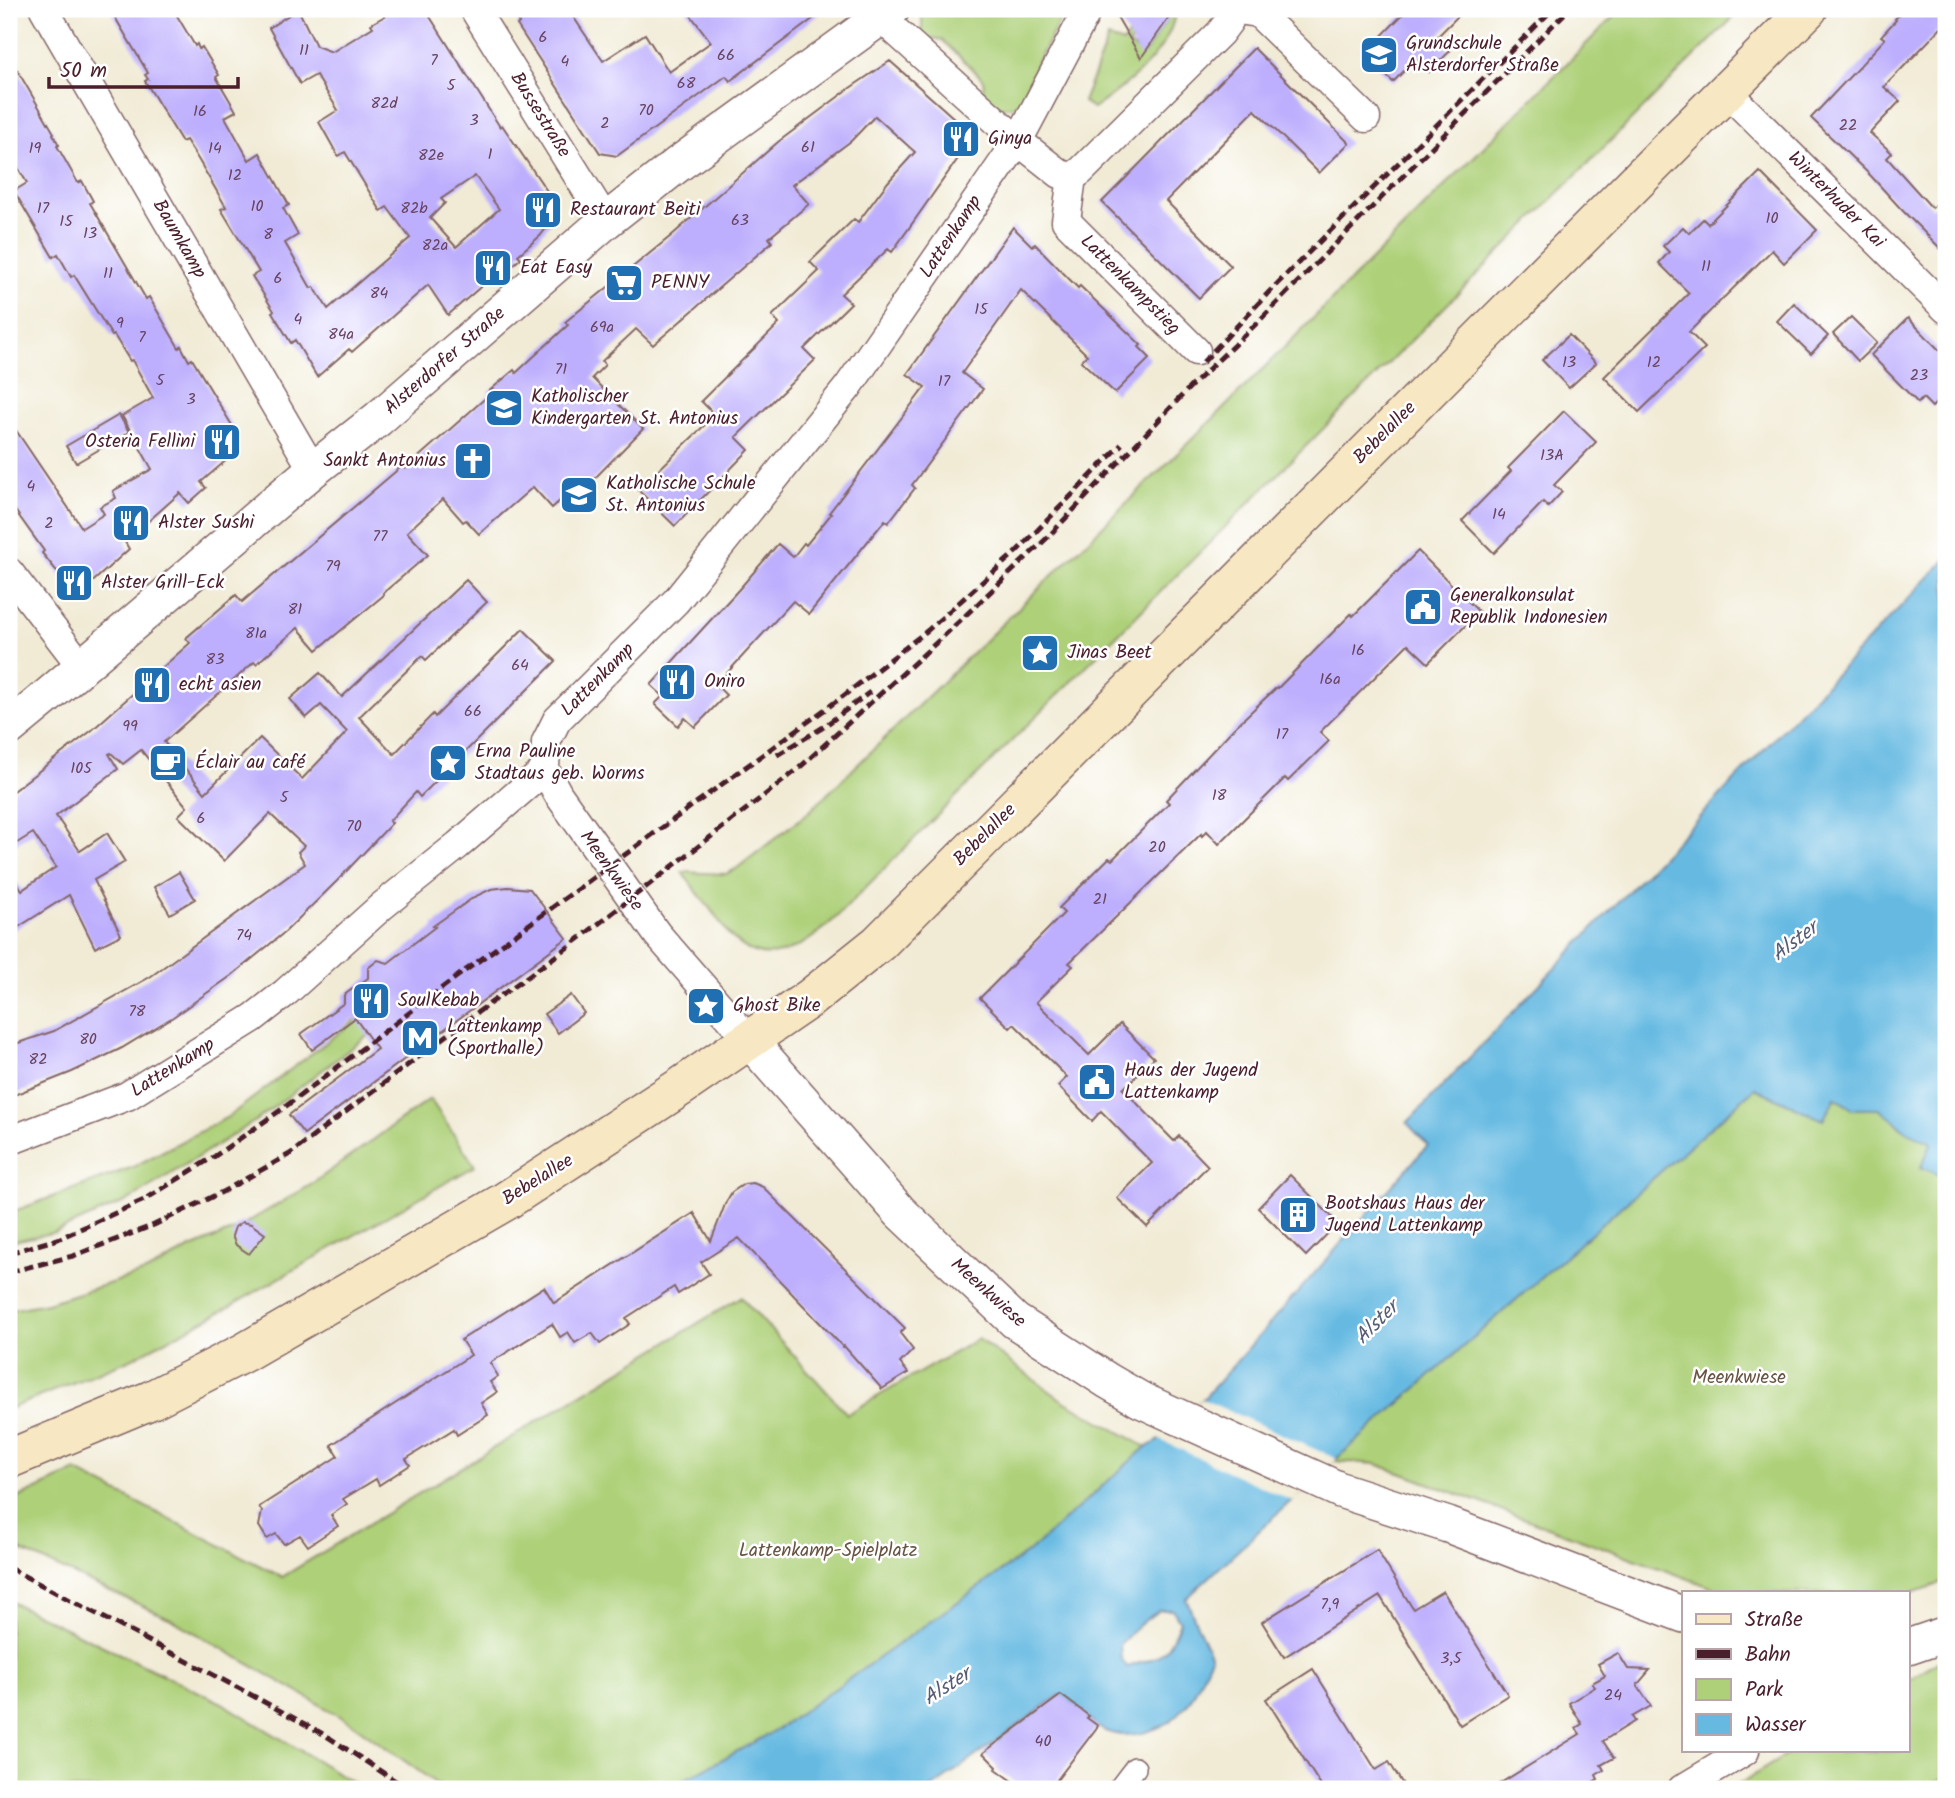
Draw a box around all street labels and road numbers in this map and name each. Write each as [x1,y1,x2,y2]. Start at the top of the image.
street label: Bussestraße [502,66,578,164]
street label: Winterhuder Kai [1780,144,1893,257]
street label: Lattenkamp [912,189,990,285]
street label: Baumkamp [144,194,214,284]
street label: Lattenkampstieg [1073,228,1187,342]
street label: Alsterdorfer Straße [378,299,513,422]
street label: Bebelallee [1346,394,1424,472]
street label: Lattenkamp [554,636,642,724]
street label: Bebelallee [946,796,1024,874]
street label: Meenkwiese [571,824,651,918]
street label: Lattenkamp [125,1030,221,1106]
street label: Bebelallee [496,1146,580,1214]
street label: Meenkwiese [943,1251,1033,1336]

